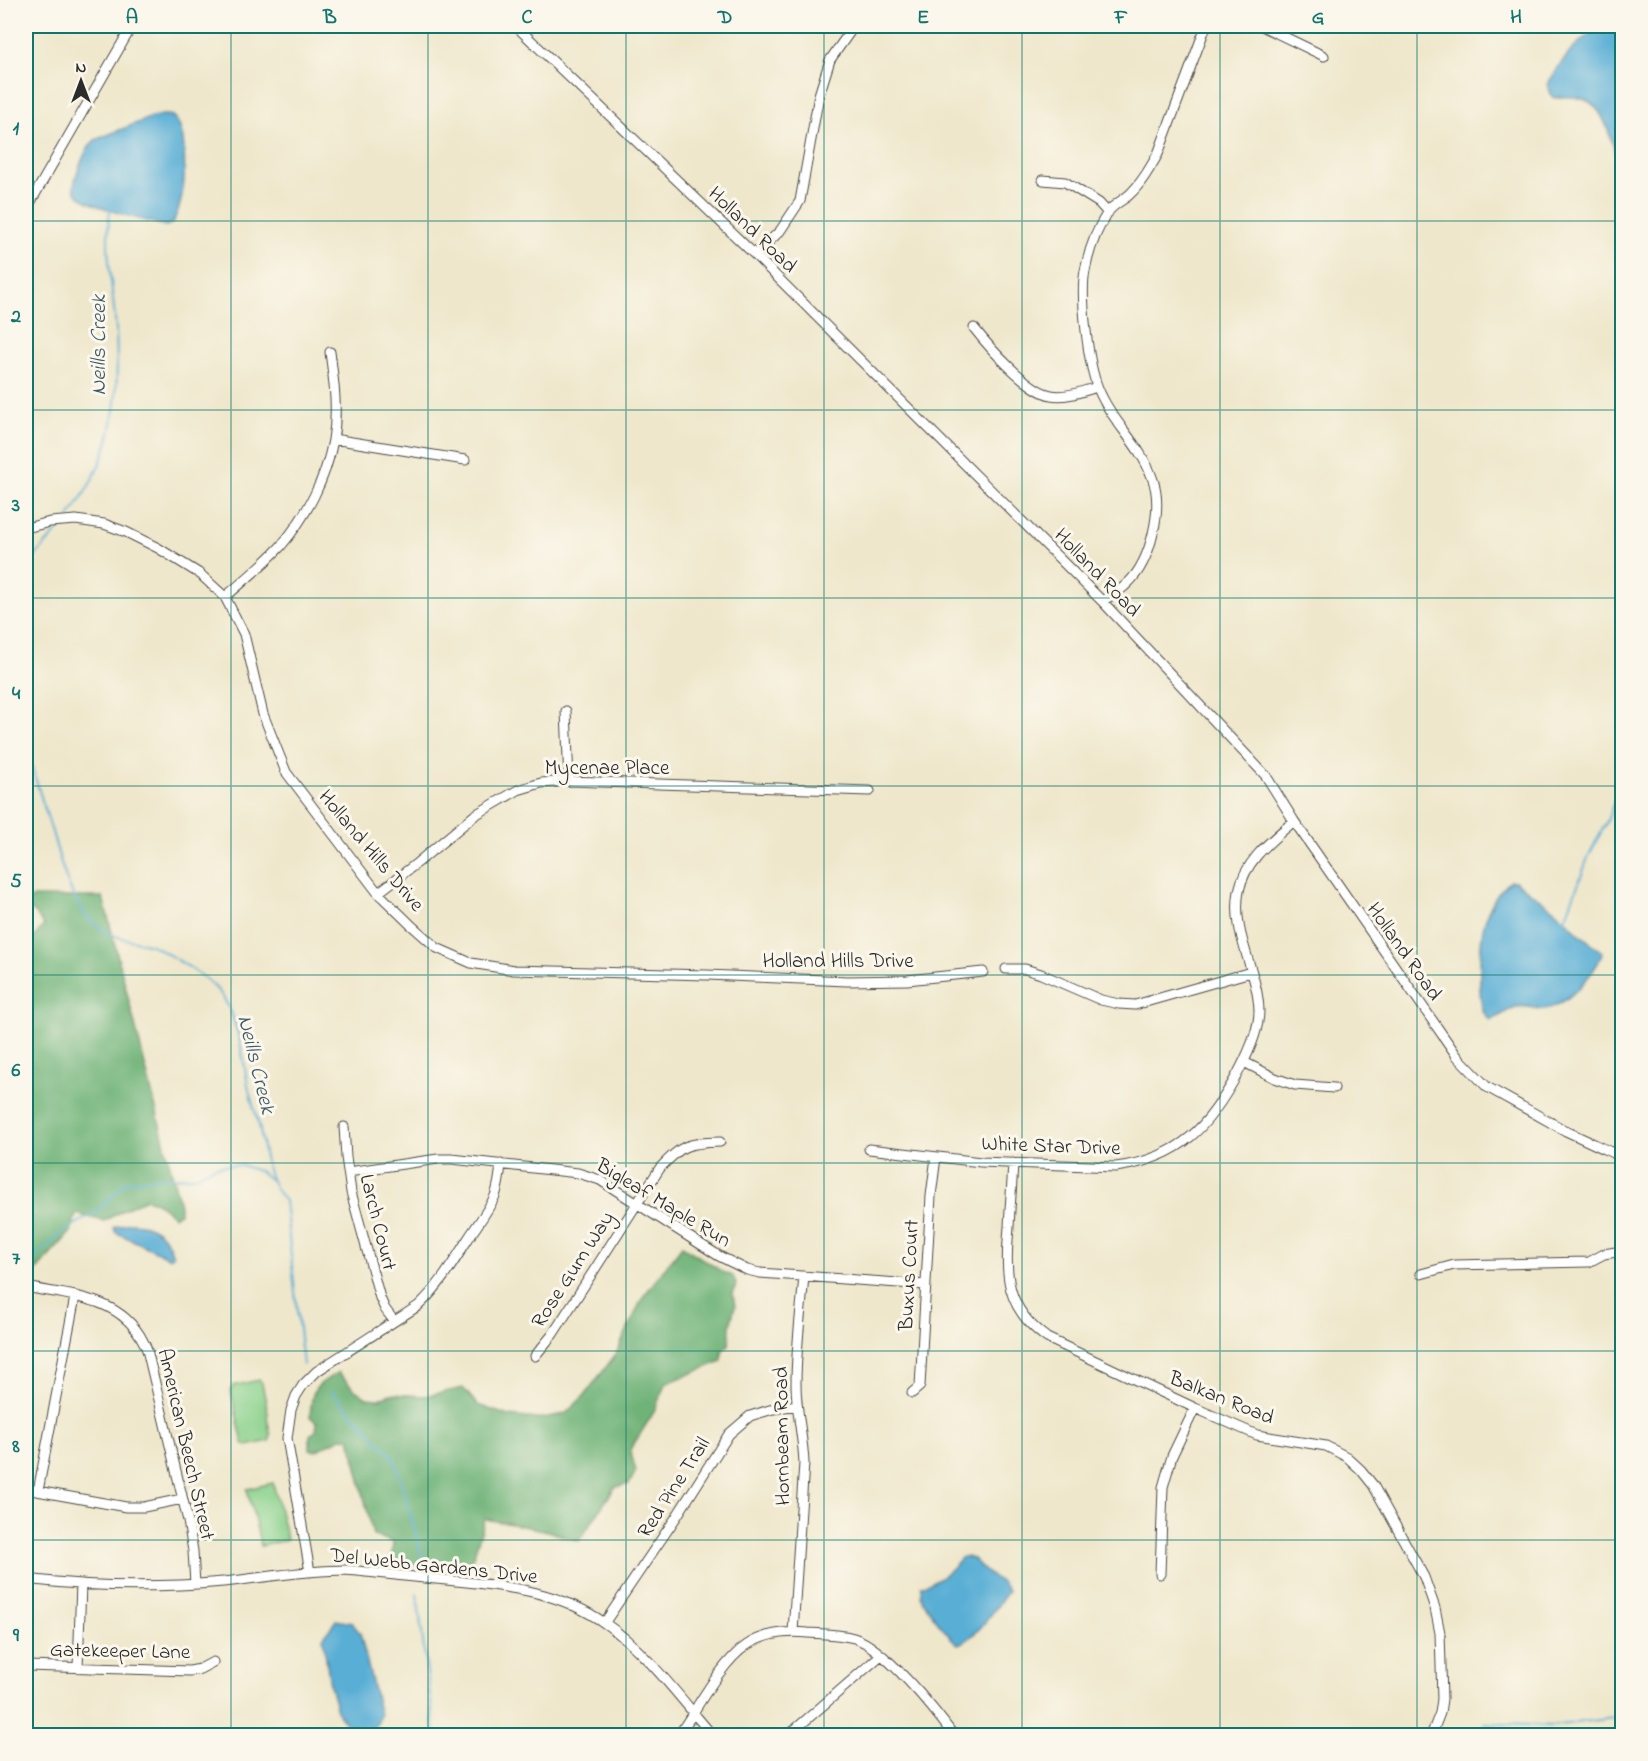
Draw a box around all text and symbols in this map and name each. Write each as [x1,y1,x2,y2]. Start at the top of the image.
text: A [126,4,138,33]
text: B [322,4,337,33]
text: C [522,4,533,33]
text: D [717,4,732,33]
text: E [917,4,929,33]
text: F [1114,4,1128,33]
text: G [1312,4,1325,33]
text: H [1510,4,1522,33]
north arrow [51,51,111,111]
text: N [76,56,87,80]
text: 1 [13,115,20,144]
street label: Holland Road [700,180,803,281]
water label: Neills Creek [84,293,116,396]
text: 2 [10,303,21,332]
text: 3 [11,492,20,521]
street label: Holland Road [1046,522,1147,625]
text: 4 [12,680,21,709]
street label: Mycenae Place [545,754,670,786]
street label: Holland Hills Drive [310,784,431,919]
text: 5 [10,868,22,897]
street label: Holland Road [1358,897,1448,1008]
street label: Holland Hills Drive [762,947,914,977]
water label: Neills Creek [227,1012,283,1119]
text: 6 [12,1057,21,1086]
street label: White Star Drive [981,1130,1122,1164]
street label: Bigleaf Maple Run [588,1151,736,1258]
street label: Larch Court [351,1171,403,1274]
street label: Rose Gum Way [525,1206,624,1335]
street label: Buxus Court [892,1219,928,1332]
text: 7 [12,1245,21,1274]
street label: American Beech Street [148,1346,222,1543]
street label: Balkan Road [1163,1364,1278,1434]
street label: Hornbeam Road [767,1366,799,1506]
street label: Red Pine Trail [631,1432,719,1544]
text: 8 [11,1433,20,1462]
street label: Del Webb Gardens Drive [328,1541,540,1593]
text: 9 [12,1622,20,1651]
street label: Gatekeeper Lane [49,1636,191,1668]

